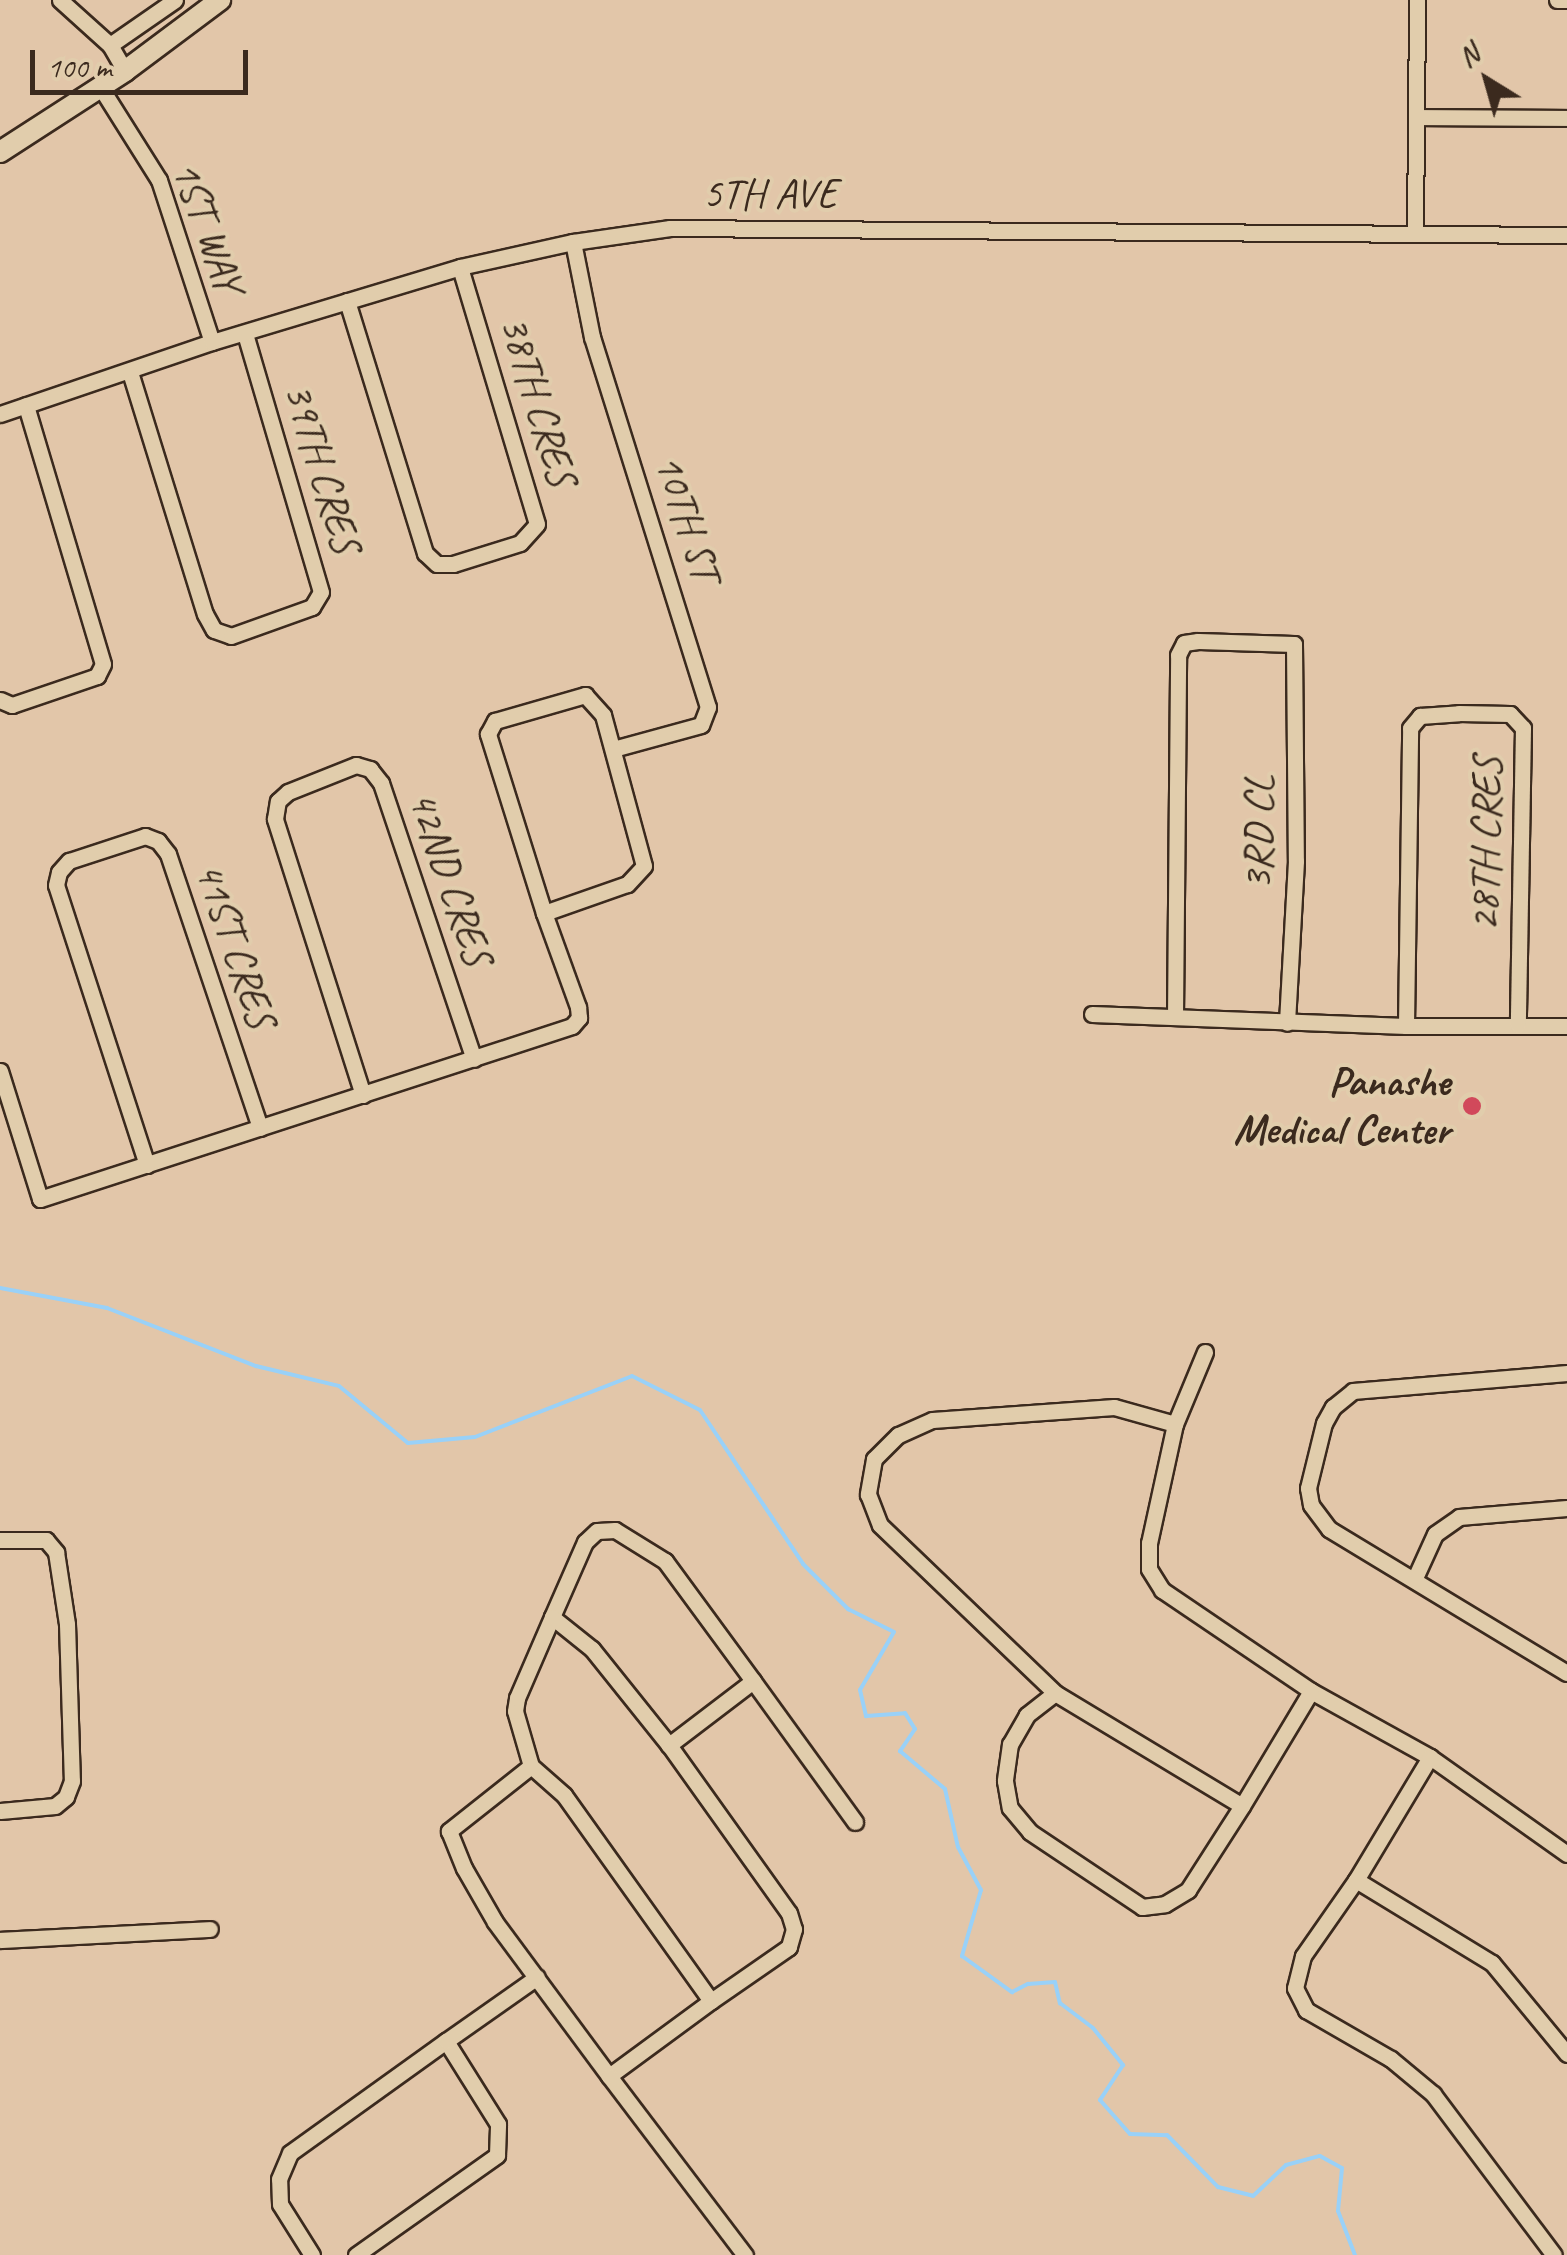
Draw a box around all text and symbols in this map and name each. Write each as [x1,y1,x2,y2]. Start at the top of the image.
scale bar [35,30,252,92]
north arrow [1437,30,1537,130]
text: N [1451,36,1486,75]
text: 100 m [47,48,112,86]
street label: 1ST WAY [160,153,254,301]
street label: 5TH AVE [703,169,837,219]
street label: 38TH CRES [489,311,587,491]
street label: 39TH CRES [273,378,371,558]
street label: 10TH ST [643,448,731,588]
street label: 28TH CRES [1459,757,1513,931]
street label: 3RD CL [1233,776,1285,890]
street label: 42ND CRES [397,785,503,971]
street label: 41ST CRES [183,856,287,1034]
place label: Panashe Medical Center [1233,1057,1450,1156]
marker: Panashe Medical Center [1459,1093,1485,1119]

